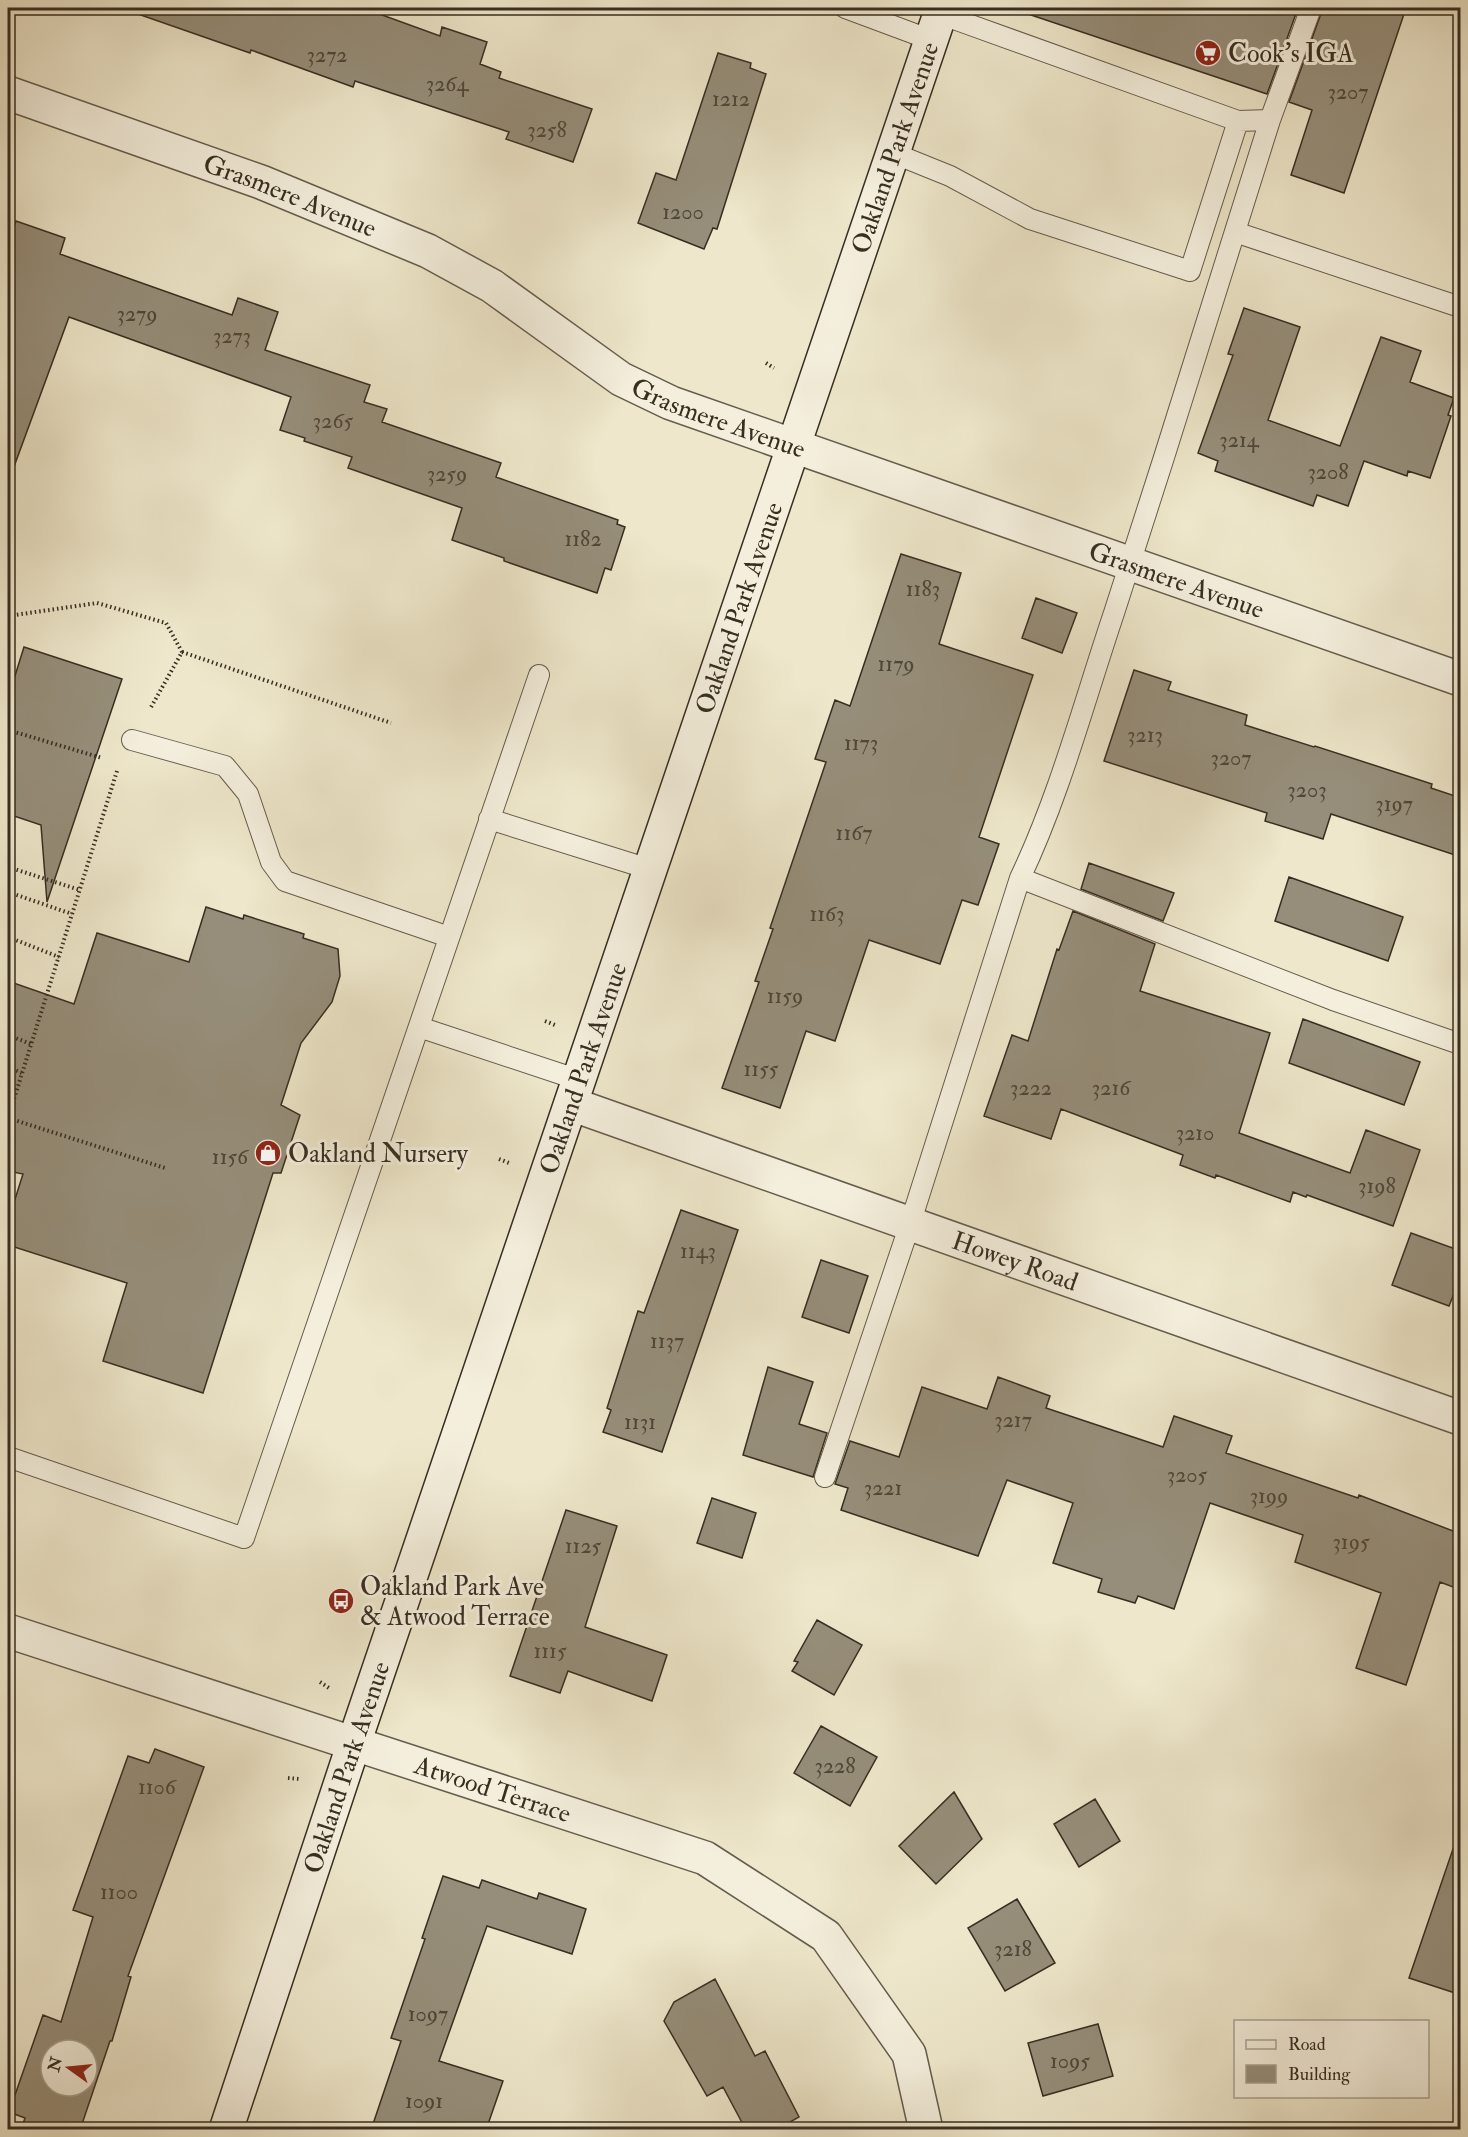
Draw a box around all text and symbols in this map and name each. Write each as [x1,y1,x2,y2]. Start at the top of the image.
street label: Oakland Park Avenue [845,38,946,258]
supermarket icon: Cook's IGA [1193,38,1223,68]
place label: Cook's IGA [1228,38,1354,70]
house number: 3272 [307,41,347,69]
house number: 3264 [426,70,469,98]
house number: 3207 [1328,78,1368,106]
house number: 1212 [712,85,750,113]
house number: 3258 [527,116,567,144]
street label: Grasmere Avenue [199,148,381,245]
house number: 1200 [662,198,704,226]
house number: 3279 [117,300,157,328]
house number: 3273 [213,322,251,350]
street label: Grasmere Avenue [626,371,810,466]
house number: 3265 [313,407,354,435]
house number: 3214 [1219,426,1260,454]
house number: 3208 [1307,458,1349,486]
house number: 3259 [427,460,467,488]
street label: Oakland Park Avenue [689,498,790,718]
house number: 1182 [564,525,602,553]
street label: Grasmere Avenue [1084,535,1268,626]
house number: 1183 [906,575,940,603]
house number: 1179 [877,650,915,678]
house number: 3213 [1127,721,1163,749]
house number: 1173 [844,729,878,757]
house number: 3207 [1211,744,1251,772]
house number: 3203 [1287,776,1327,804]
house number: 3197 [1375,790,1413,818]
house number: 1167 [836,819,872,847]
house number: 1163 [809,900,845,928]
street label: Oakland Park Avenue [533,958,634,1179]
house number: 1159 [767,982,803,1010]
house number: 1155 [744,1055,779,1083]
house number: 3222 [1010,1074,1052,1102]
house number: 3216 [1092,1074,1132,1102]
house number: 3210 [1176,1119,1214,1147]
shop icon: Oakland Nursery [253,1138,283,1168]
place label: Oakland Nursery [288,1138,469,1170]
house number: 1156 [212,1143,250,1171]
house number: 3198 [1358,1172,1396,1200]
street label: Howey Road [947,1225,1082,1299]
house number: 1143 [680,1237,716,1265]
house number: 1137 [650,1327,684,1355]
house number: 3217 [994,1406,1032,1434]
house number: 1131 [624,1408,656,1436]
house number: 3205 [1167,1461,1208,1489]
house number: 3221 [864,1474,902,1502]
house number: 3199 [1250,1482,1288,1510]
house number: 3195 [1332,1528,1370,1556]
house number: 1125 [565,1532,602,1560]
place label: Oakland Park Ave & Atwood Terrace [360,1571,550,1633]
bus stop icon: Oakland Park Ave & Atwood Terrace [326,1586,356,1616]
house number: 1115 [533,1637,567,1665]
street label: Oakland Park Avenue [297,1657,397,1878]
street label: Atwood Terrace [409,1749,575,1830]
house number: 3228 [814,1752,856,1780]
house number: 1106 [138,1773,178,1801]
house number: 1100 [100,1878,138,1906]
house number: 3218 [994,1935,1032,1963]
house number: 1097 [408,2000,448,2028]
legend [1234,2020,1429,2098]
text: Road [1288,2033,1326,2056]
north arrow [39,2038,99,2098]
house number: 1095 [1050,2047,1090,2075]
text: N [44,2054,67,2075]
text: Building [1288,2063,1351,2086]
house number: 1091 [405,2087,443,2115]

